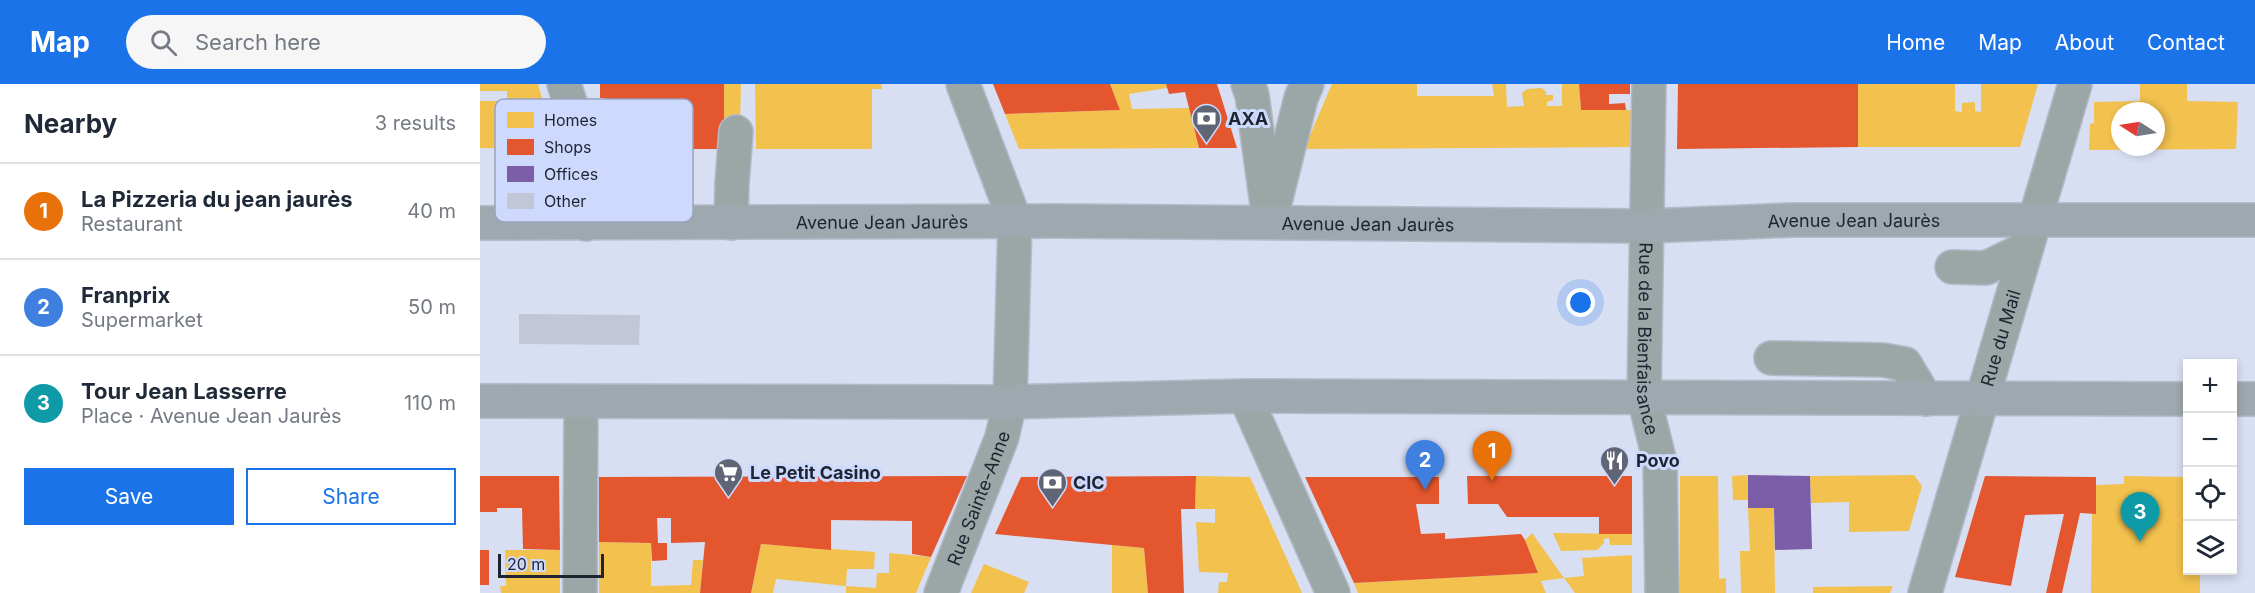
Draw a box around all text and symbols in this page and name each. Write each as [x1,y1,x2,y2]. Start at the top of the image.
search box [126,15,546,69]
text: Map [30,25,90,59]
icon: search [147,26,180,59]
text: Search here [195,29,321,55]
text: Home [1886,30,1945,55]
text: Map [1978,30,2022,55]
text: About [2055,30,2114,55]
text: Contact [2147,30,2225,55]
legend [495,99,693,222]
bank icon: AXA [1191,102,1223,144]
north arrow [2111,102,2165,156]
text: Nearby [24,108,117,139]
place label: AXA [1228,108,1268,129]
text: Homes [544,110,597,130]
text: 3 results [375,111,456,135]
text: Shops [544,137,592,157]
text: Offices [544,164,598,184]
text: La Pizzeria du jean jaurès [81,186,353,212]
text: Other [544,191,586,211]
text: 1 [39,199,48,223]
text: 40 m [407,199,456,223]
street label: Avenue Jean Jaurès [1767,210,1940,232]
street label: Avenue Jean Jaurès [796,211,968,232]
text: Restaurant [81,212,183,236]
street label: Avenue Jean Jaurès [1282,212,1454,235]
street label: Rue de la Bienfaisance [1633,242,1663,437]
text: Franprix [81,282,170,308]
street label: Rue du Mail [1976,287,2024,389]
your location [1566,288,1595,317]
text: 2 [37,295,50,319]
text: 50 m [408,295,456,319]
text: Supermarket [81,308,203,332]
map controls [2183,359,2237,575]
button: + [2183,359,2237,413]
text: Tour Jean Lasserre [81,378,287,404]
text: 3 [37,391,50,415]
text: 110 m [404,391,456,415]
text: Place · Avenue Jean Jaurès [81,404,342,428]
button: − [2183,413,2237,467]
street label: Rue Sainte-Anne [942,429,1014,568]
pin: 1 [1472,432,1512,481]
pin: 2 [1406,440,1444,490]
restaurant icon: Povo [1599,444,1631,486]
place label: Povo [1636,450,1680,471]
supermarket icon: Le Petit Casino [713,456,745,498]
place label: Le Petit Casino [750,462,881,483]
bank icon: CIC [1036,466,1068,508]
button: locate [2183,467,2237,521]
button: Save [24,468,234,525]
button: Share [246,468,456,525]
place label: CIC [1073,472,1105,493]
pin: 3 [2120,492,2160,542]
button: layers [2183,521,2237,575]
scale bar [498,551,604,578]
text: 20 m [507,554,545,574]

